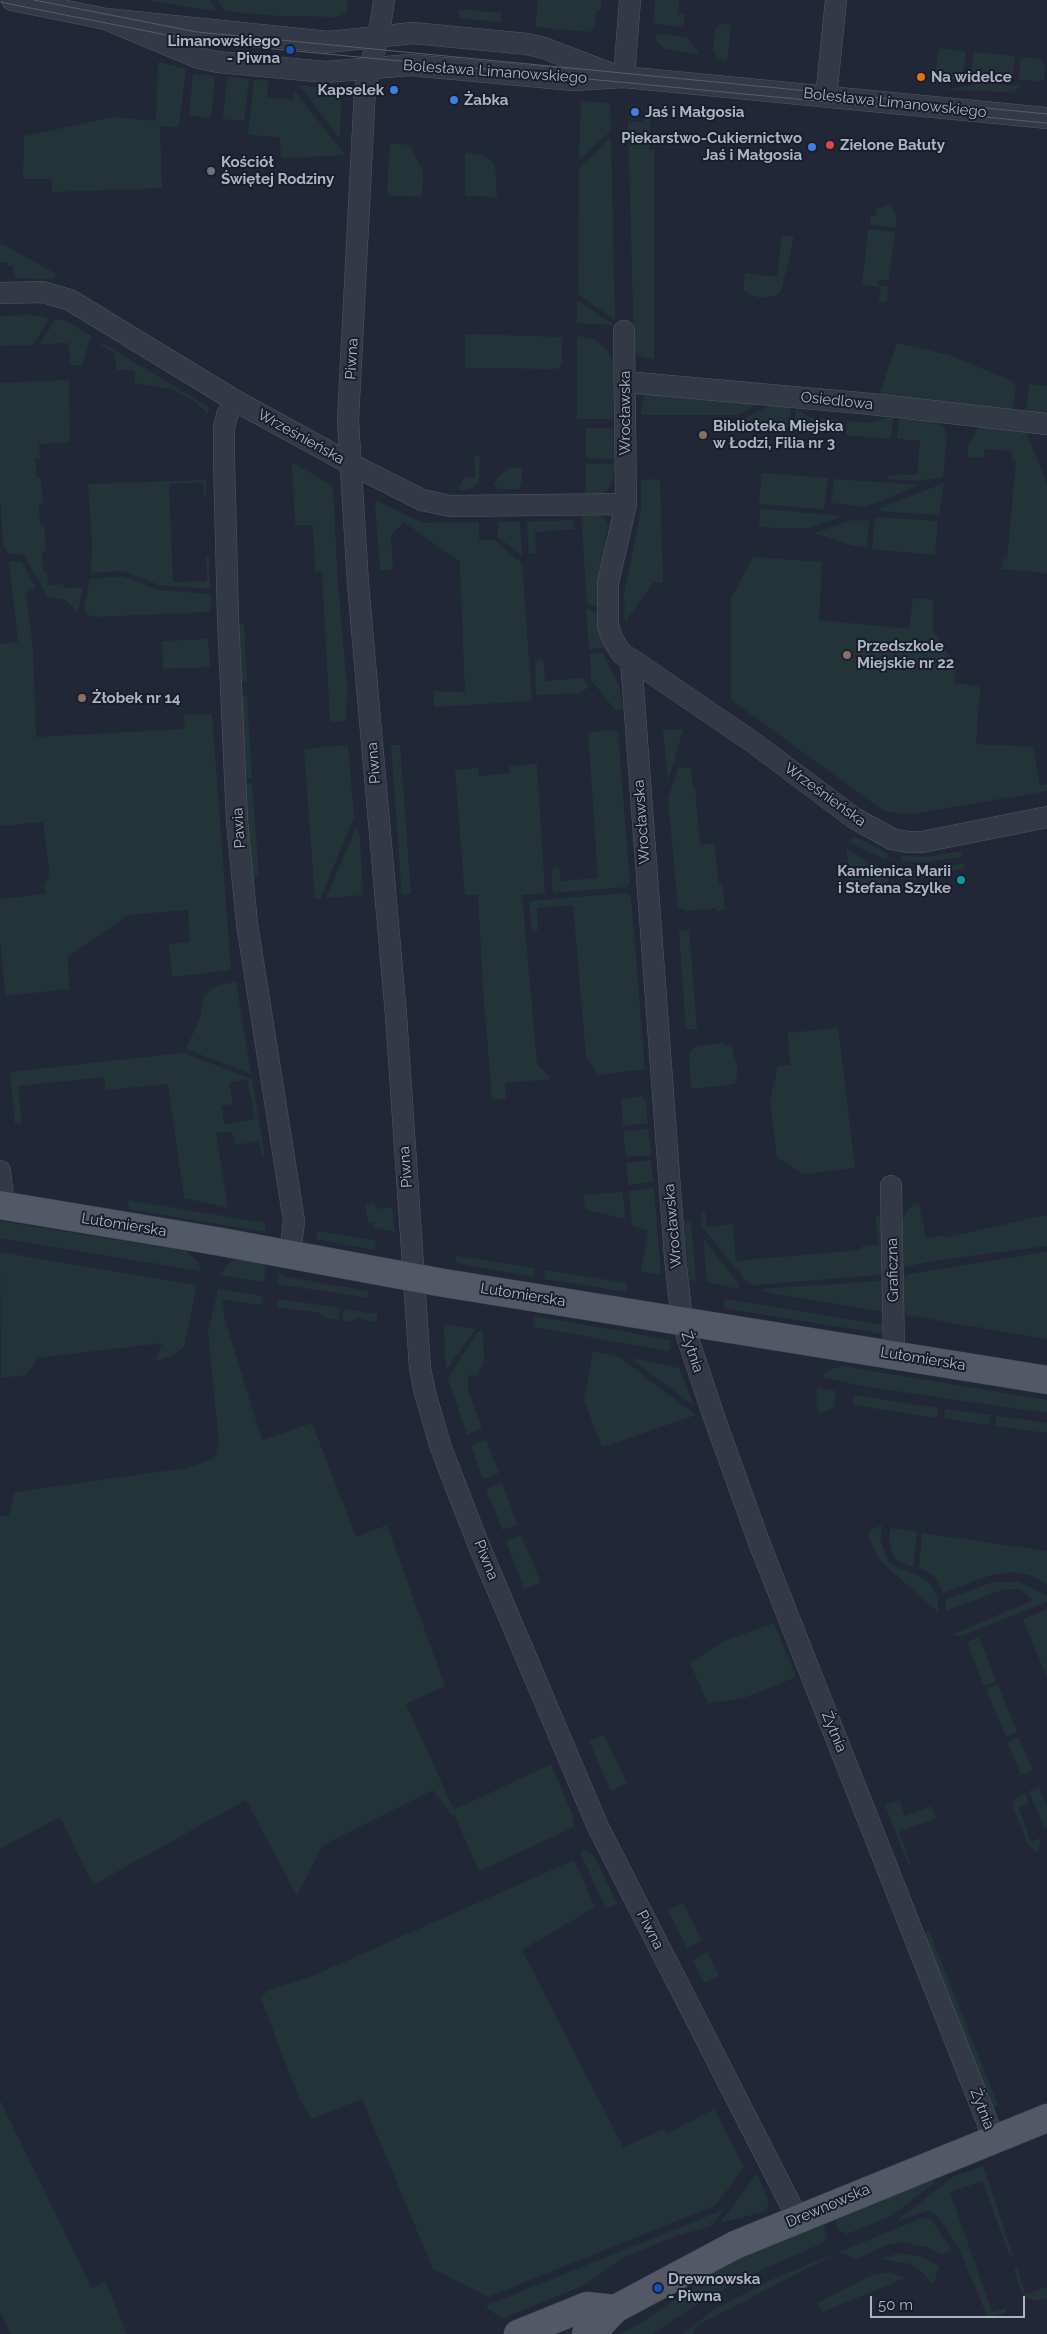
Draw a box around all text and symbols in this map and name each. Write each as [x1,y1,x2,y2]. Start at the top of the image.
place label: Limanowskiego - Piwna [167,32,280,67]
marker: Limanowskiego - Piwna [284,44,296,56]
street label: Bolesława Limanowskiego [402,57,588,87]
place label: Na widelce [931,68,1012,86]
marker: Na widelce [915,71,927,83]
place label: Kapselek [317,81,384,99]
marker: Kapselek [388,84,400,96]
street label: Bolesława Limanowskiego [802,84,988,122]
place label: Żabka [464,91,508,109]
marker: Żabka [448,94,460,106]
place label: Jaś i Małgosia [645,103,744,121]
marker: Jaś i Małgosia [629,106,641,118]
place label: Piekarstwo-Cukiernictwo Jaś i Małgosia [621,129,802,164]
place label: Zielone Bałuty [840,136,945,154]
marker: Zielone Bałuty [824,139,836,151]
marker: Piekarstwo-Cukiernictwo Jaś i Małgosia [806,141,818,153]
place label: Kościół Świętej Rodziny [221,153,334,188]
marker: Kościół Świętej Rodziny [205,165,217,177]
street label: Piwna [342,338,362,380]
street label: Wrocławska [616,371,634,455]
street label: Osiedlowa [800,388,874,414]
street label: Wrześnieńska [254,406,348,468]
place label: Biblioteka Miejska w Łodzi, Filia nr 3 [713,417,843,452]
marker: Biblioteka Miejska w Łodzi, Filia nr 3 [697,429,709,441]
place label: Przedszkole Miejskie nr 22 [857,637,954,672]
marker: Przedszkole Miejskie nr 22 [841,649,853,661]
place label: Żłobek nr 14 [92,689,181,707]
marker: Żłobek nr 14 [76,692,88,704]
street label: Piwna [363,741,385,785]
street label: Wrześnieńska [781,759,869,831]
street label: Wrocławska [630,779,654,865]
street label: Pawia [229,807,249,849]
place label: Kamienica Marii i Stefana Szylke [837,862,951,897]
marker: Kamienica Marii i Stefana Szylke [955,874,967,886]
street label: Piwna [396,1146,416,1188]
street label: Wrocławska [660,1183,686,1269]
street label: Lutomierska [80,1209,168,1241]
street label: Graficzna [883,1238,903,1302]
street label: Lutomierska [479,1279,567,1311]
street label: Żytnia [677,1329,707,1375]
street label: Lutomierska [879,1343,967,1375]
street label: Piwna [470,1537,502,1583]
street label: Żytnia [818,1709,850,1755]
street label: Piwna [633,1907,667,1953]
street label: Żytnia [966,2086,998,2132]
street label: Drewnowska [783,2180,873,2232]
place label: Drewnowska - Piwna [668,2270,760,2305]
marker: Drewnowska - Piwna [652,2282,664,2294]
scale bar [872,2286,1027,2318]
text: 50 m [878,2296,913,2314]

